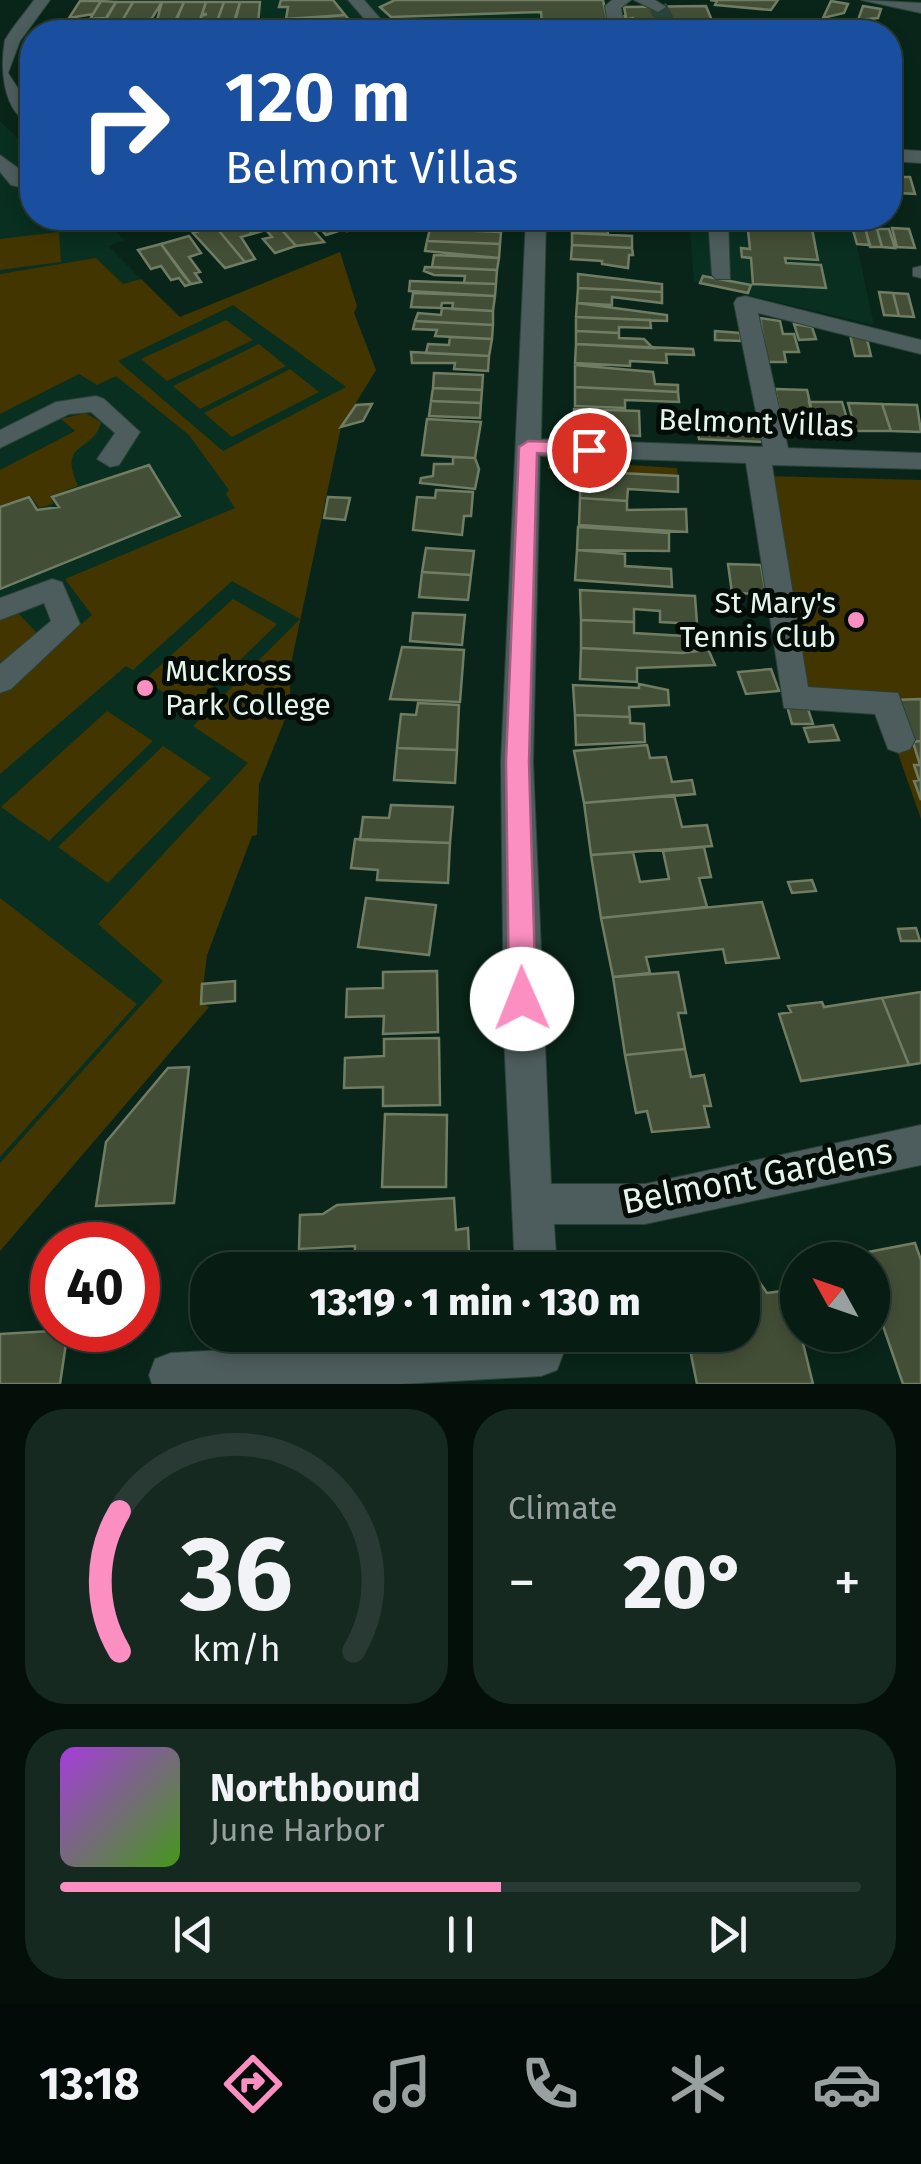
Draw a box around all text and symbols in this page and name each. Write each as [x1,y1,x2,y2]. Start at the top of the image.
text: 120 m [225,56,410,140]
icon: right [60,60,190,190]
text: Belmont Villas [225,141,518,195]
street label: Belmont Villas [658,402,854,444]
pin [547,408,632,493]
icon: arrive [562,423,617,478]
place label: St Mary's Tennis Club [680,585,836,655]
marker: St Mary's Tennis Club [845,609,867,631]
place label: Muckross Park College [165,653,331,723]
marker: Muckross Park College [134,677,156,699]
position arrow [470,947,574,1051]
street label: Belmont Gardens [619,1129,895,1223]
speed limit sign: 40 [30,1222,160,1352]
north arrow [780,1242,890,1352]
map controls [780,1242,890,1352]
text: 13:19 · 1 min · 130 m [310,1279,640,1325]
text: Climate [508,1489,617,1527]
text: 36 [179,1512,293,1637]
text: 20° [623,1538,746,1628]
text: − [508,1550,536,1616]
text: + [834,1550,861,1616]
text: km/h [192,1628,281,1670]
text: Northbound [210,1765,421,1811]
text: June Harbor [210,1811,385,1849]
icon: previous [166,1907,221,1962]
icon: pause [433,1907,488,1962]
icon: next [700,1907,755,1962]
icon: directions [218,2049,288,2119]
icon: music [367,2049,437,2119]
icon: phone [515,2049,585,2119]
icon: climate [663,2049,733,2119]
icon: car [812,2049,882,2119]
text: 13:18 [39,2057,140,2111]

